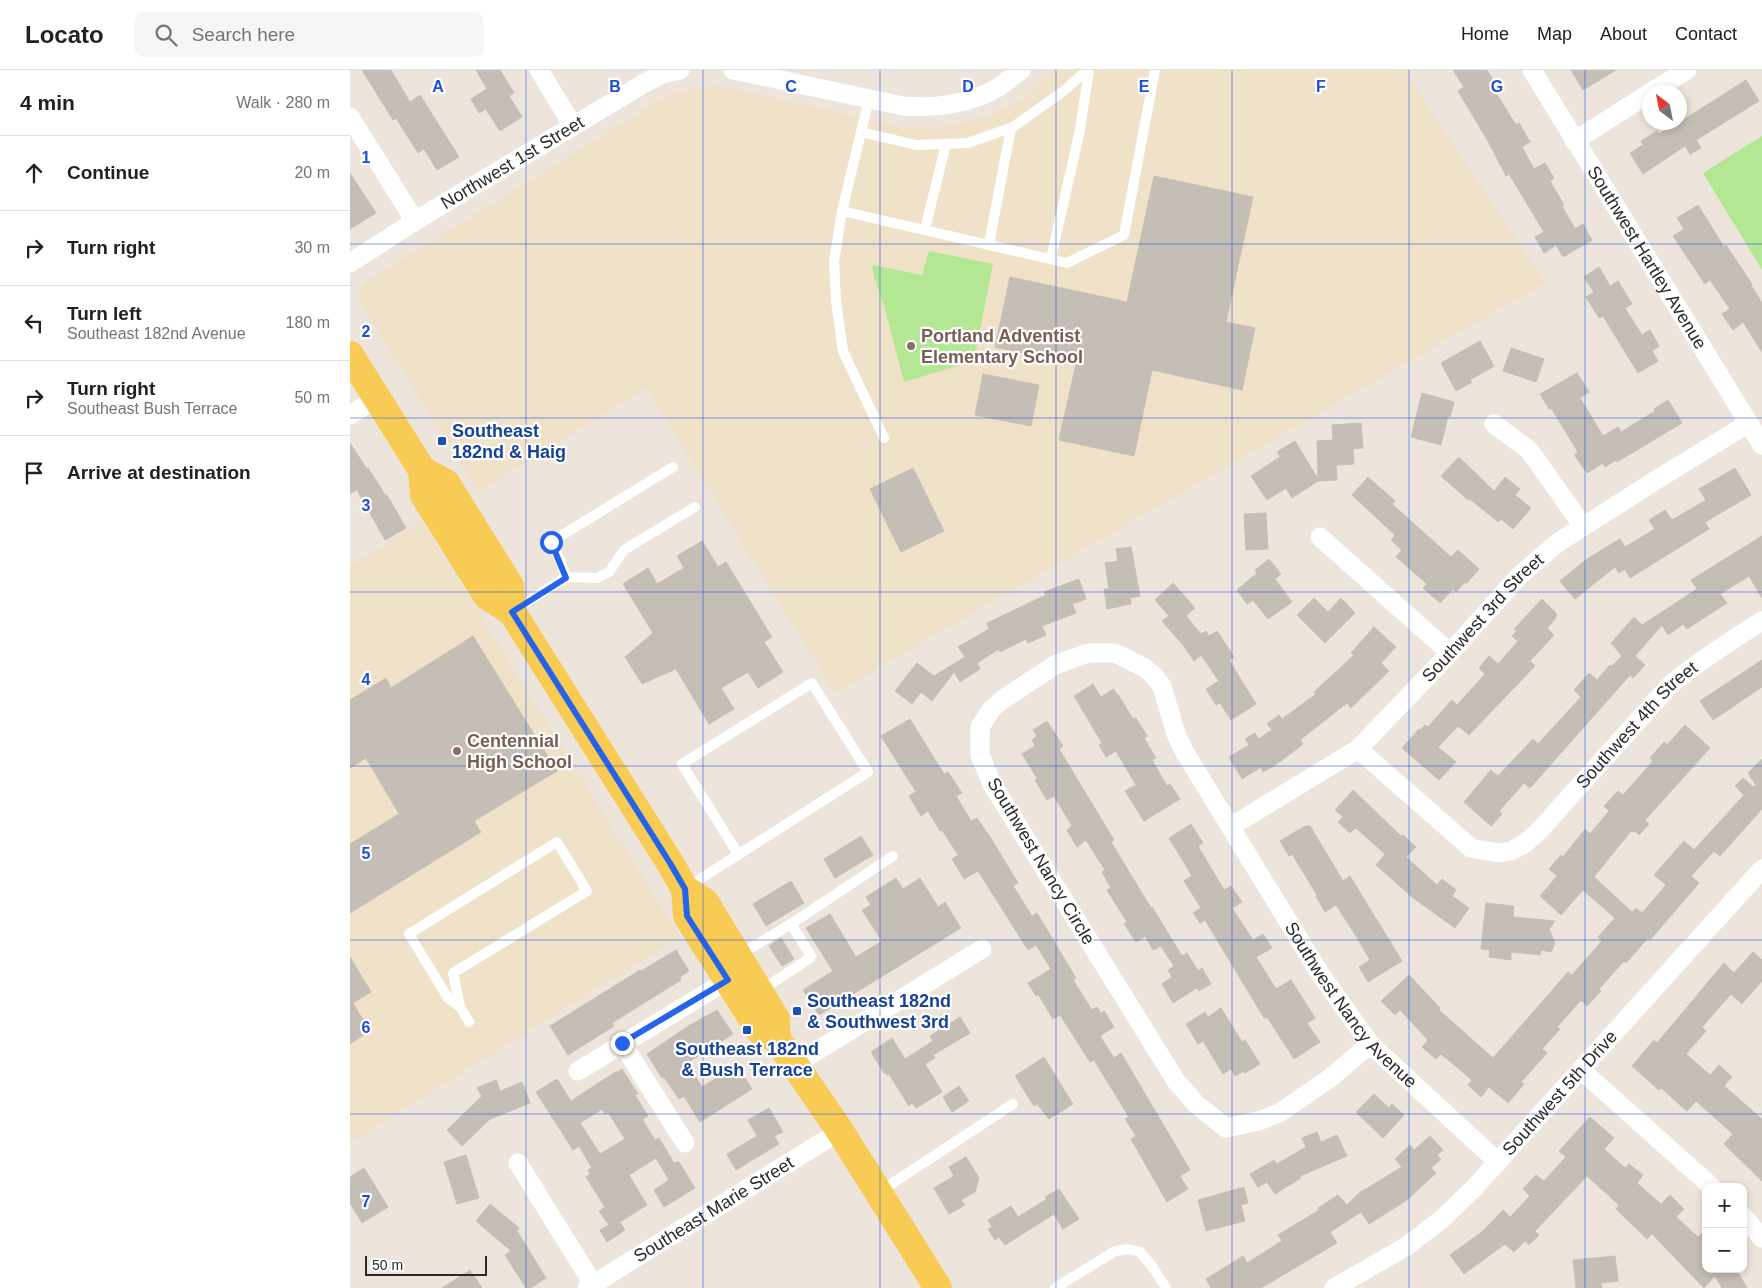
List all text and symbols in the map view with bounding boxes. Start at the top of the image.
search box [134,12,484,57]
text: Locato [25,21,104,48]
icon: search [152,21,180,49]
text: Search here [192,24,295,45]
text: Home [1461,24,1509,44]
text: Map [1537,24,1572,44]
text: About [1600,24,1647,44]
text: Contact [1675,24,1737,44]
text: A [432,78,444,95]
text: B [609,78,621,95]
text: C [785,78,797,95]
text: D [962,78,974,95]
text: E [1139,78,1150,95]
text: F [1316,78,1326,95]
text: G [1491,78,1503,95]
north arrow [1642,85,1687,130]
text: 4 min [20,91,75,114]
text: Walk · 280 m [236,94,330,111]
street label: Northwest 1st Street [437,112,587,213]
text: 1 [362,149,371,166]
icon: ahead [20,159,48,187]
text: Continue [67,162,149,183]
street label: Southwest Hartley Avenue [1583,162,1711,353]
text: 20 m [294,164,330,181]
icon: right [20,234,48,262]
text: Turn right [67,237,155,258]
text: 30 m [294,239,330,256]
text: Turn left [67,303,142,324]
icon: left [20,309,48,337]
text: 180 m [286,314,330,331]
text: 2 [362,323,371,340]
text: Southeast 182nd Avenue [67,325,246,342]
place label: Portland Adventist Elementary School [921,326,1083,367]
marker: Portland Adventist Elementary School [905,340,917,352]
text: Turn right [67,378,155,399]
icon: right [20,384,48,412]
text: 50 m [294,389,330,406]
text: Southeast Bush Terrace [67,400,237,417]
place label: Southeast 182nd & Haig [452,421,566,462]
marker: Southeast 182nd & Haig [436,435,448,447]
icon: arrive [20,459,48,487]
text: Arrive at destination [67,462,251,483]
text: 3 [362,497,371,514]
route start [540,531,563,554]
street label: Southwest 3rd Street [1418,550,1547,686]
street label: Southwest 4th Street [1572,657,1701,792]
text: 4 [362,671,371,688]
place label: Centennial High School [467,731,572,772]
marker: Centennial High School [451,745,463,757]
street label: Southwest Nancy Circle [983,774,1099,948]
text: 5 [362,845,371,862]
street label: Southwest Nancy Avenue [1281,918,1421,1092]
place label: Southeast 182nd & Southwest 3rd [807,991,951,1032]
marker: Southeast 182nd & Southwest 3rd [791,1005,803,1017]
text: 6 [362,1019,371,1036]
marker: Southeast 182nd & Bush Terrace [741,1024,753,1036]
street label: Southwest 5th Drive [1498,1026,1621,1160]
route end [611,1032,634,1055]
place label: Southeast 182nd & Bush Terrace [675,1039,819,1080]
street label: Southeast Marie Street [630,1152,797,1267]
map controls [1702,1183,1747,1273]
button: + [1702,1183,1747,1228]
text: 7 [362,1193,371,1210]
button: − [1702,1228,1747,1273]
scale bar [365,1253,488,1276]
text: 50 m [372,1257,403,1273]

